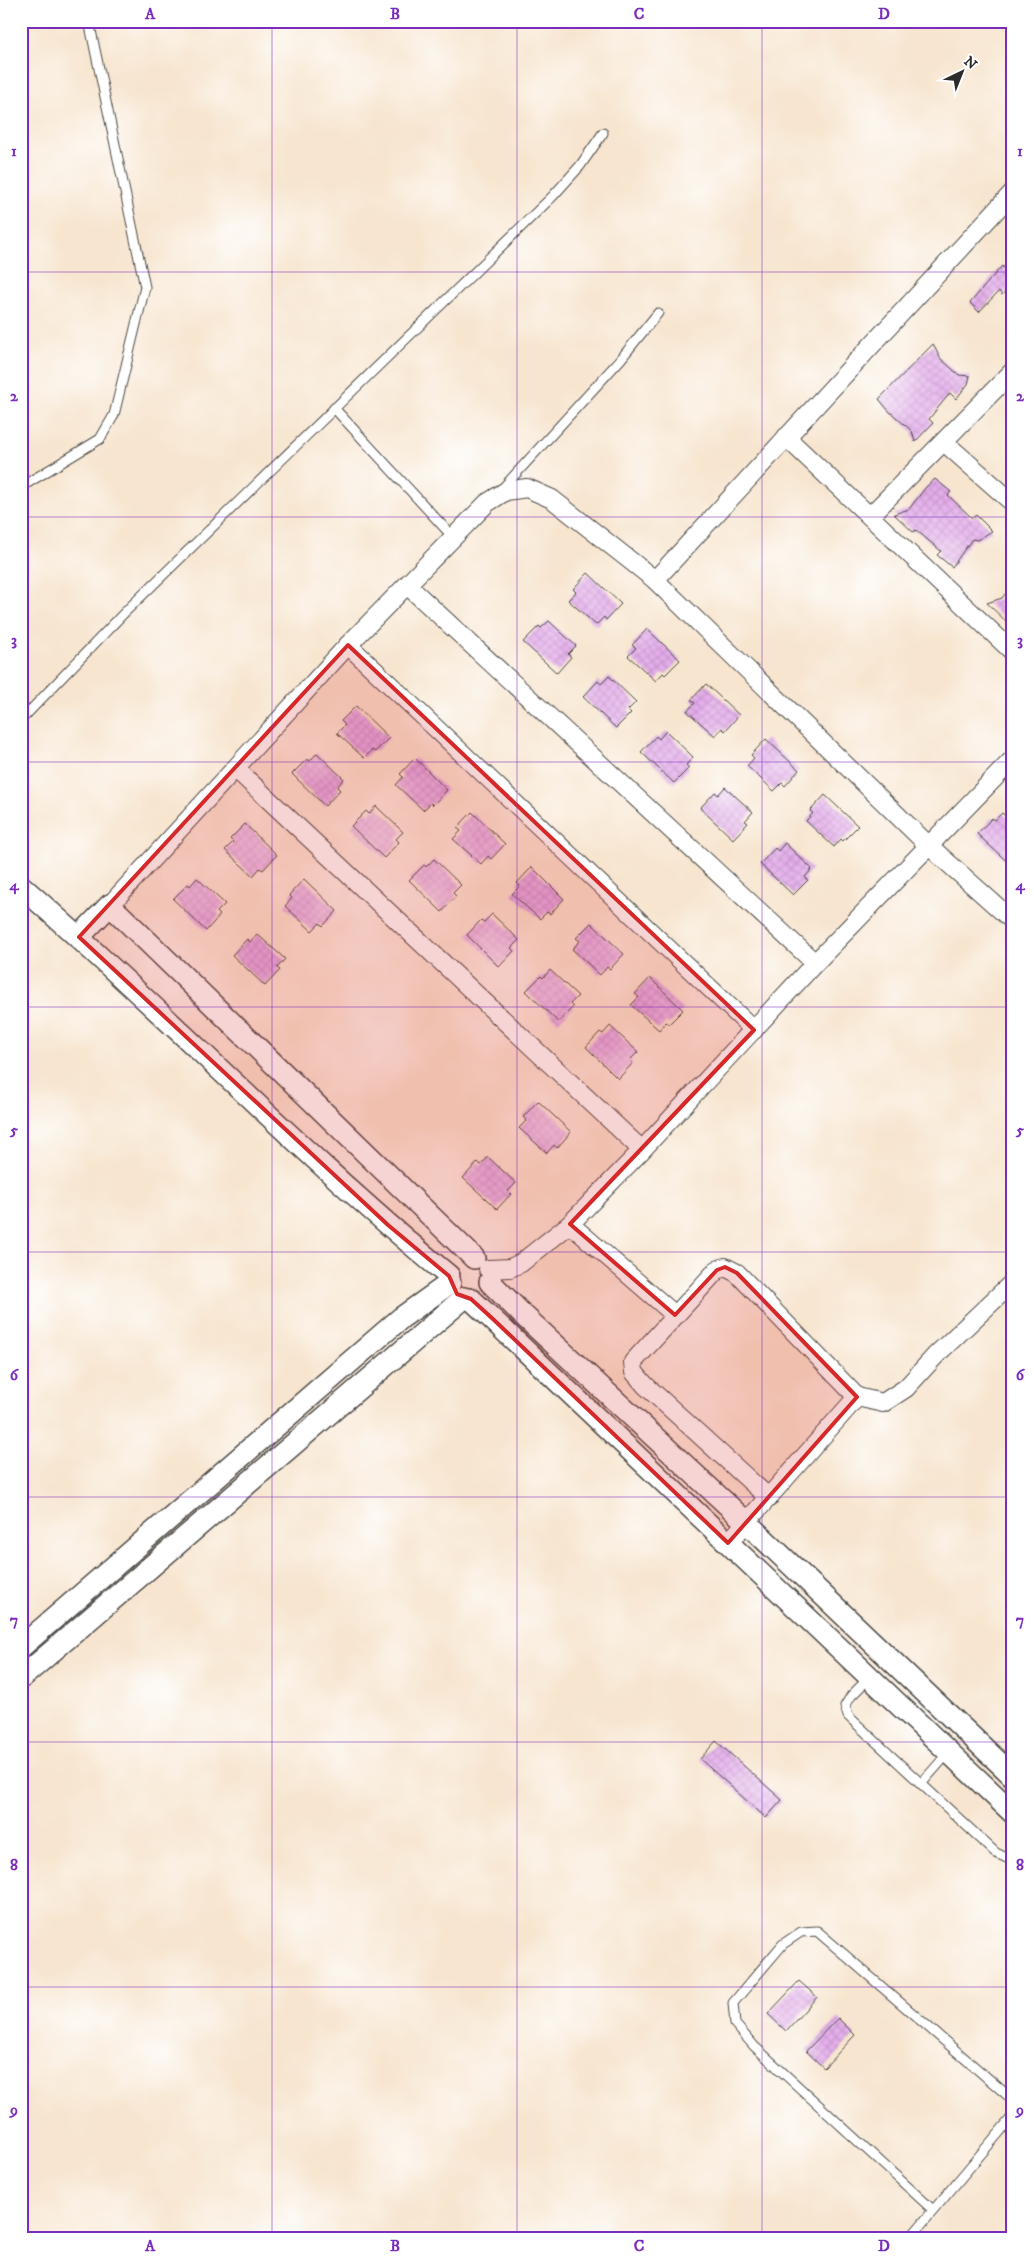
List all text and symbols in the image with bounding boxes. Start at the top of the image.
text: A [144,4,156,24]
text: B [390,4,400,24]
text: C [634,4,644,24]
text: D [878,4,890,24]
north arrow [936,48,986,98]
text: N [960,53,981,74]
text: 1 [11,141,17,161]
text: 1 [1017,141,1023,161]
text: 2 [10,386,19,406]
text: 2 [1016,386,1025,406]
text: 3 [11,630,17,650]
text: 3 [1017,630,1023,650]
text: 4 [8,875,19,895]
text: 4 [1014,875,1025,895]
text: 5 [9,1120,18,1140]
text: 5 [1015,1120,1024,1140]
text: 6 [10,1365,20,1385]
text: 6 [1016,1365,1026,1385]
text: 7 [10,1610,18,1630]
text: 7 [1016,1610,1024,1630]
text: 8 [10,1855,18,1875]
text: 8 [1016,1855,1024,1875]
text: 9 [9,2100,18,2120]
text: 9 [1015,2100,1024,2120]
text: A [144,2236,156,2256]
text: B [390,2236,400,2256]
text: C [634,2236,644,2256]
text: D [878,2236,890,2256]

